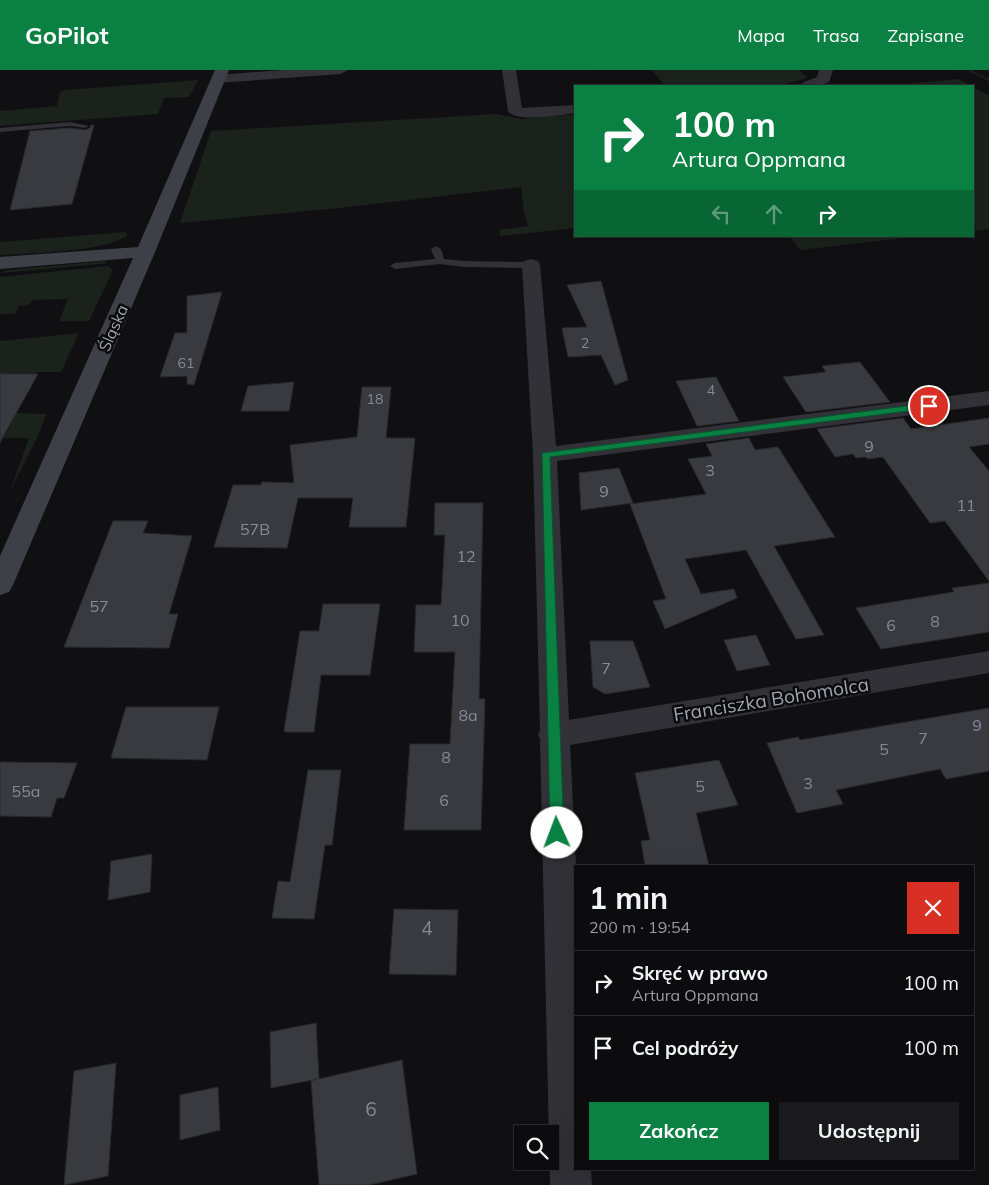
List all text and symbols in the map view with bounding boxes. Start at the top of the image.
text: GoPilot [25,20,109,50]
text: Mapa [737,24,785,47]
text: Trasa [813,24,860,47]
text: Zapisane [888,24,964,47]
text: 100 m [672,102,776,146]
icon: right [589,105,654,170]
text: Artura Oppmana [672,145,846,173]
icon: left [707,200,735,228]
icon: ahead [760,200,788,228]
icon: right [813,200,841,228]
street label: Śląska [94,302,132,354]
house number: 2 [581,334,589,352]
house number: 61 [178,354,194,372]
house number: 4 [707,381,716,399]
pin [908,385,950,427]
house number: 18 [367,390,383,408]
icon: arrive [915,392,943,420]
house number: 9 [864,436,874,456]
house number: 3 [705,460,715,480]
house number: 9 [599,481,609,501]
house number: 11 [956,495,976,515]
house number: 57B [240,519,270,539]
house number: 12 [456,546,476,566]
house number: 57 [89,596,109,616]
house number: 10 [450,610,470,630]
house number: 8 [930,611,940,631]
house number: 6 [886,615,896,635]
house number: 7 [601,658,611,678]
street label: Franciszka Bohomolca [672,672,870,726]
house number: 8a [458,705,478,725]
house number: 9 [972,715,982,735]
house number: 7 [918,728,928,748]
house number: 5 [879,739,889,759]
house number: 8 [441,747,451,767]
house number: 3 [803,773,813,793]
house number: 5 [695,776,705,796]
house number: 55a [12,781,40,801]
house number: 6 [439,790,449,810]
position arrow [530,806,582,858]
text: 1 min [589,879,668,917]
button: close [907,882,959,934]
house number: 4 [421,916,433,940]
text: 200 m · 19:54 [589,917,690,937]
text: Skręć w prawo [632,961,768,985]
icon: right [589,969,617,997]
text: 100 m [903,971,959,995]
text: Artura Oppmana [632,985,759,1005]
icon: arrive [589,1034,617,1062]
text: Cel podróży [632,1036,738,1060]
text: 100 m [903,1036,959,1060]
house number: 6 [365,1097,377,1121]
button: Zakończ [589,1102,769,1160]
button: Udostępnij [779,1102,959,1160]
map controls [514,1125,559,1170]
button: search [514,1125,559,1170]

